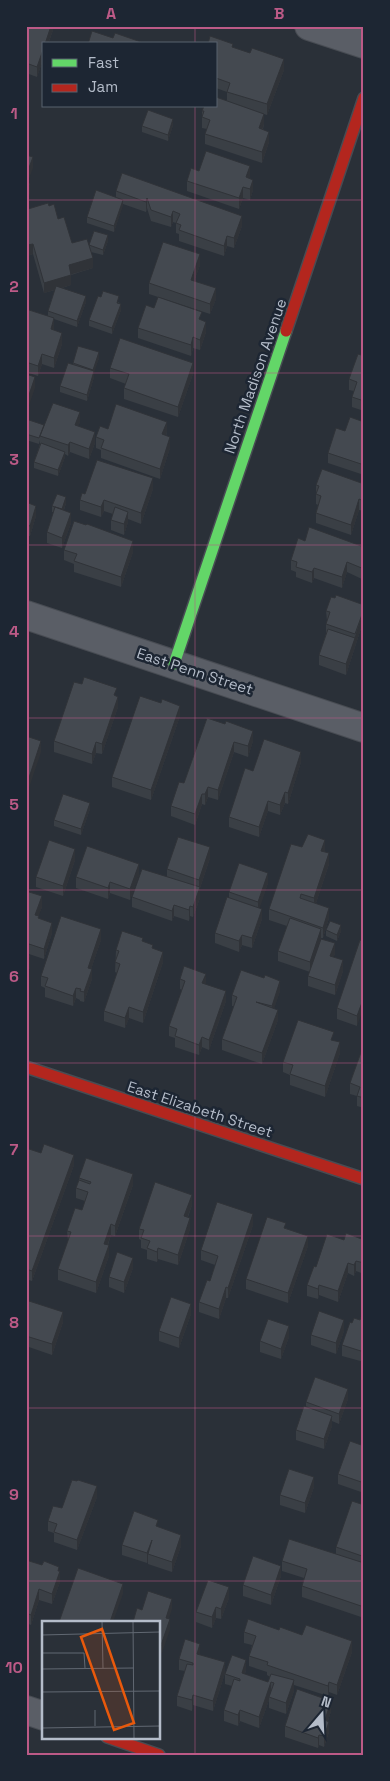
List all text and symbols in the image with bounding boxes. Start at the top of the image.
text: A [106,3,116,24]
text: B [274,3,284,24]
legend [42,42,218,108]
text: Fast [88,53,119,72]
text: Jam [88,77,118,96]
text: 1 [10,103,18,124]
text: 2 [9,276,19,297]
street label: North Madison Avenue [220,296,290,456]
text: 3 [9,449,19,470]
text: 4 [9,621,19,642]
street label: East Penn Street [134,643,256,699]
text: 5 [9,794,19,815]
text: 6 [9,966,19,987]
street label: East Elizabeth Street [125,1077,275,1142]
text: 7 [10,1139,19,1160]
text: 8 [9,1312,19,1333]
text: 9 [9,1484,19,1505]
inset map [42,1621,160,1738]
text: 10 [5,1657,23,1678]
north arrow [298,1688,348,1738]
text: N [319,1692,334,1712]

